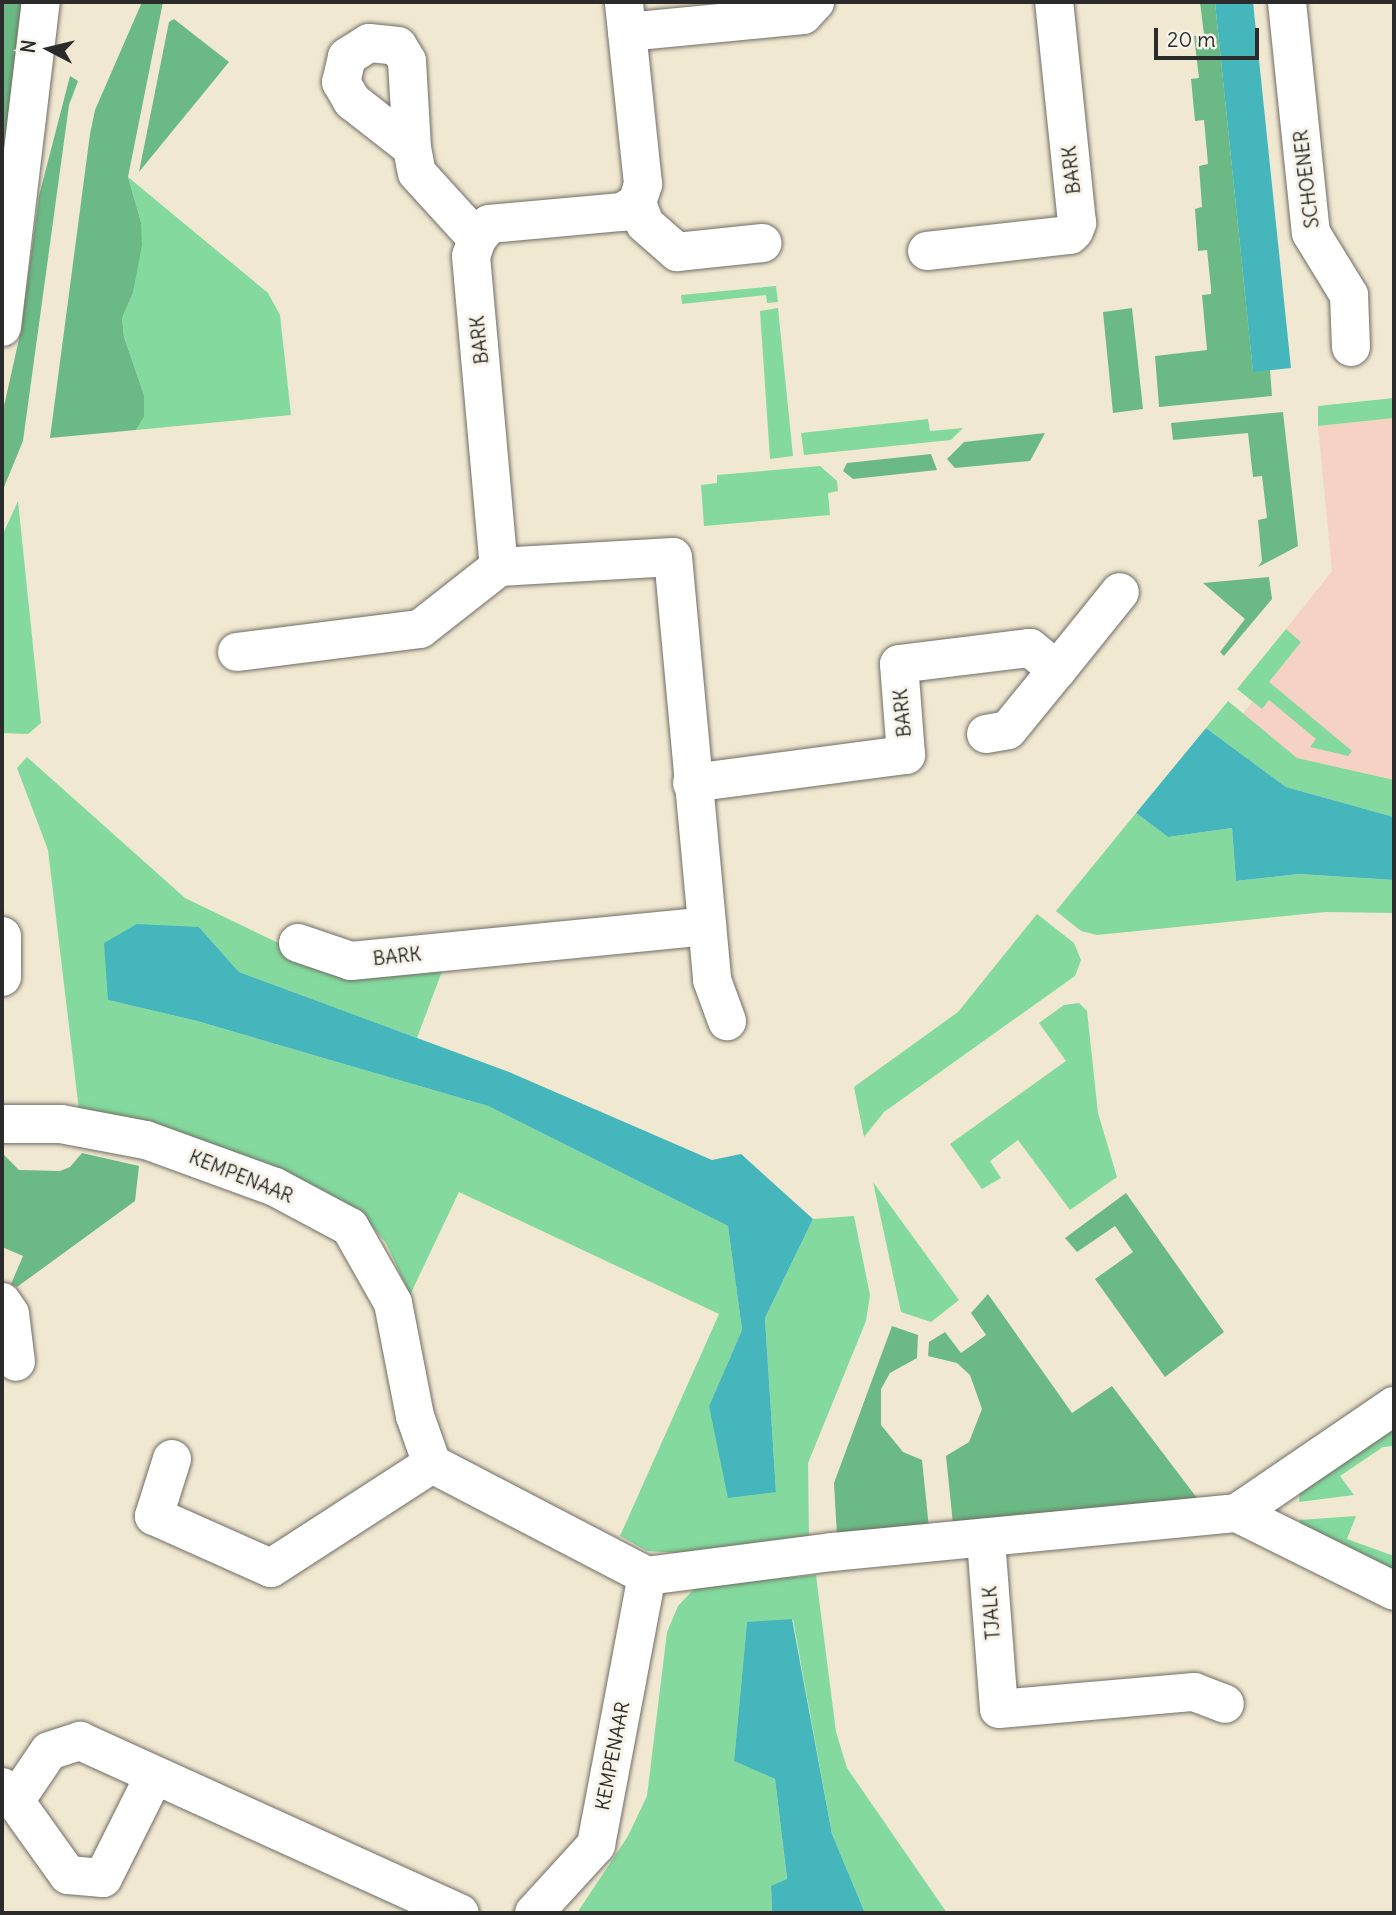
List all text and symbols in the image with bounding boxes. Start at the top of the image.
north arrow [14,14,84,84]
scale bar [1158,14,1263,58]
text: 20 m [1167,26,1216,53]
text: N [15,38,41,54]
street label: SCHOENER [1290,129,1324,229]
street label: BARK [1058,145,1086,195]
street label: BARK [466,315,494,365]
street label: BARK [890,688,916,738]
street label: BARK [372,943,422,971]
street label: KEMPENAAR [186,1146,296,1208]
street label: TJALK [979,1585,1005,1641]
street label: KEMPENAAR [591,1700,635,1812]

